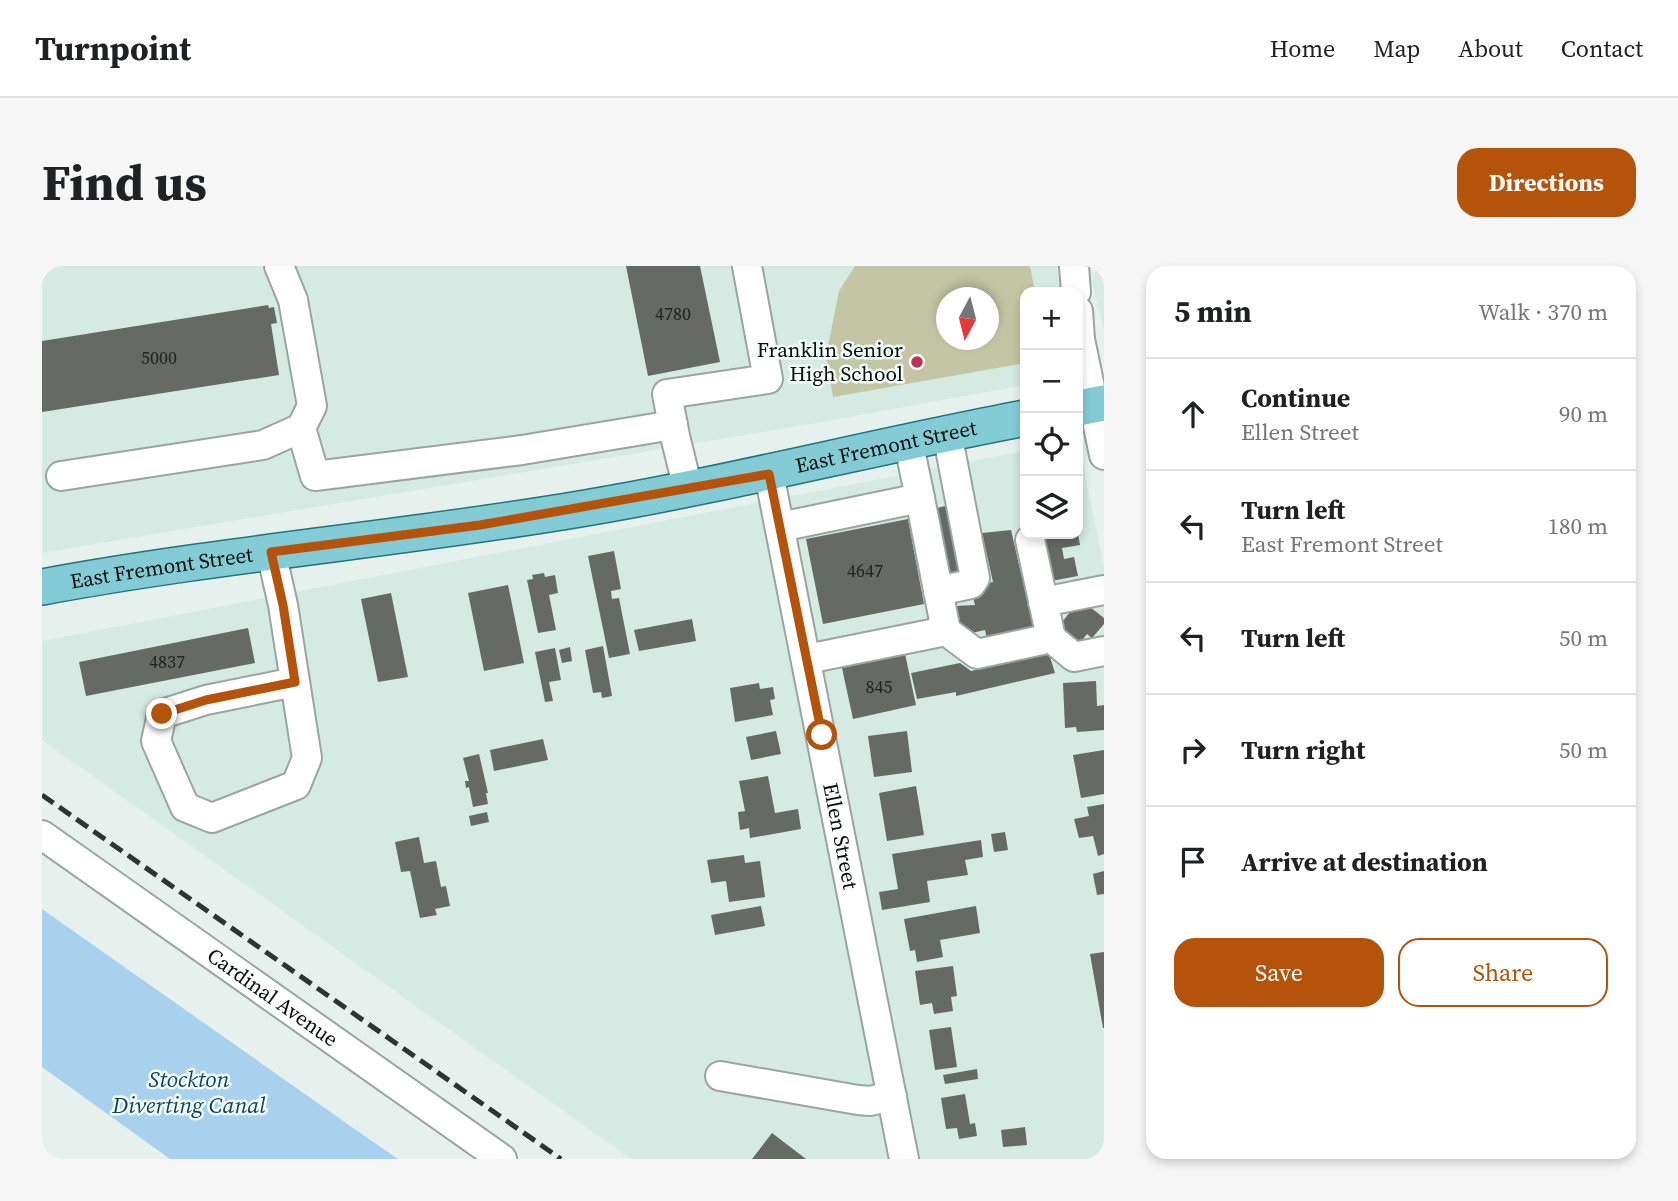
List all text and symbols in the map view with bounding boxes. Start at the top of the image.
text: Turnpoint [35,26,191,71]
text: Home [1270,32,1335,65]
text: Map [1373,32,1420,65]
text: About [1458,32,1523,65]
text: Contact [1561,32,1643,65]
button: Directions [1457,148,1636,217]
text: Find us [42,149,207,216]
north arrow [936,287,999,350]
map controls [1020,287,1083,539]
button: + [1020,287,1083,350]
text: 5 min [1174,291,1252,332]
text: Walk · 370 m [1478,296,1608,328]
house number: 4780 [655,301,691,326]
place label: Franklin Senior High School [757,335,903,388]
house number: 5000 [141,345,177,370]
button: − [1020,350,1083,413]
marker: Franklin Senior High School [909,354,925,370]
text: Continue [1241,380,1350,416]
icon: ahead [1174,395,1212,433]
text: 90 m [1559,398,1608,430]
street label: East Fremont Street [793,413,979,480]
button: locate [1020,413,1083,476]
text: Ellen Street [1241,416,1359,448]
button: layers [1020,476,1083,539]
text: Turn left [1241,492,1345,528]
icon: left [1174,507,1212,545]
text: 180 m [1547,510,1608,542]
text: East Fremont Street [1241,528,1443,560]
street label: East Fremont Street [68,540,255,596]
house number: 4647 [847,558,883,583]
icon: left [1174,619,1212,657]
text: Turn left [1241,620,1345,656]
text: 50 m [1559,622,1608,654]
house number: 4837 [149,649,185,674]
house number: 845 [866,674,893,699]
route end [146,698,177,729]
route start [806,719,837,750]
icon: right [1174,731,1212,769]
text: Turn right [1241,732,1365,768]
text: 50 m [1559,734,1608,766]
street label: Ellen Street [816,780,866,892]
icon: arrive [1174,843,1212,881]
text: Arrive at destination [1241,844,1488,880]
button: Save [1174,938,1384,1007]
button: Share [1398,938,1608,1007]
street label: Cardinal Avenue [201,941,344,1053]
water label: Stockton Diverting Canal [111,1063,266,1121]

